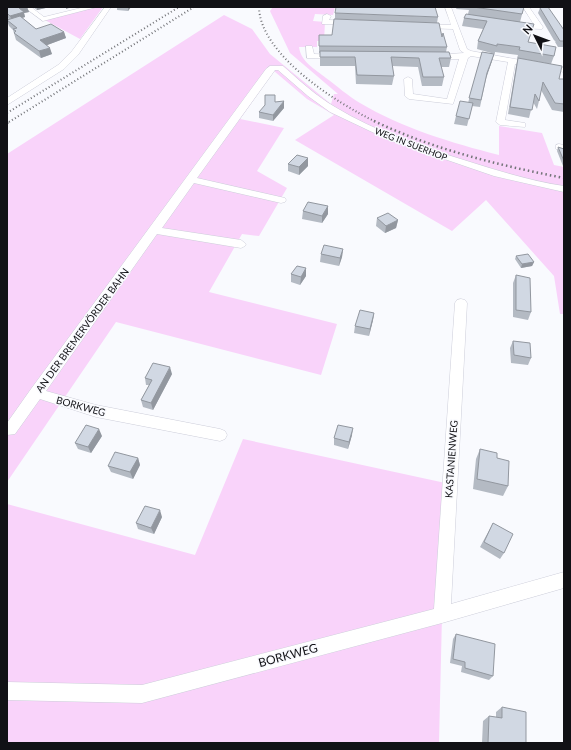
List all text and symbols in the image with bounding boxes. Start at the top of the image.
north arrow [515,16,555,56]
text: N [520,21,535,36]
street label: WEG IN SUERHOP [373,125,449,163]
street label: AN DER BREMERVÖRDER BAHN [33,266,131,394]
street label: BORKWEG [55,394,107,418]
street label: KASTANIENWEG [442,420,460,498]
street label: BORKWEG [257,640,320,670]

